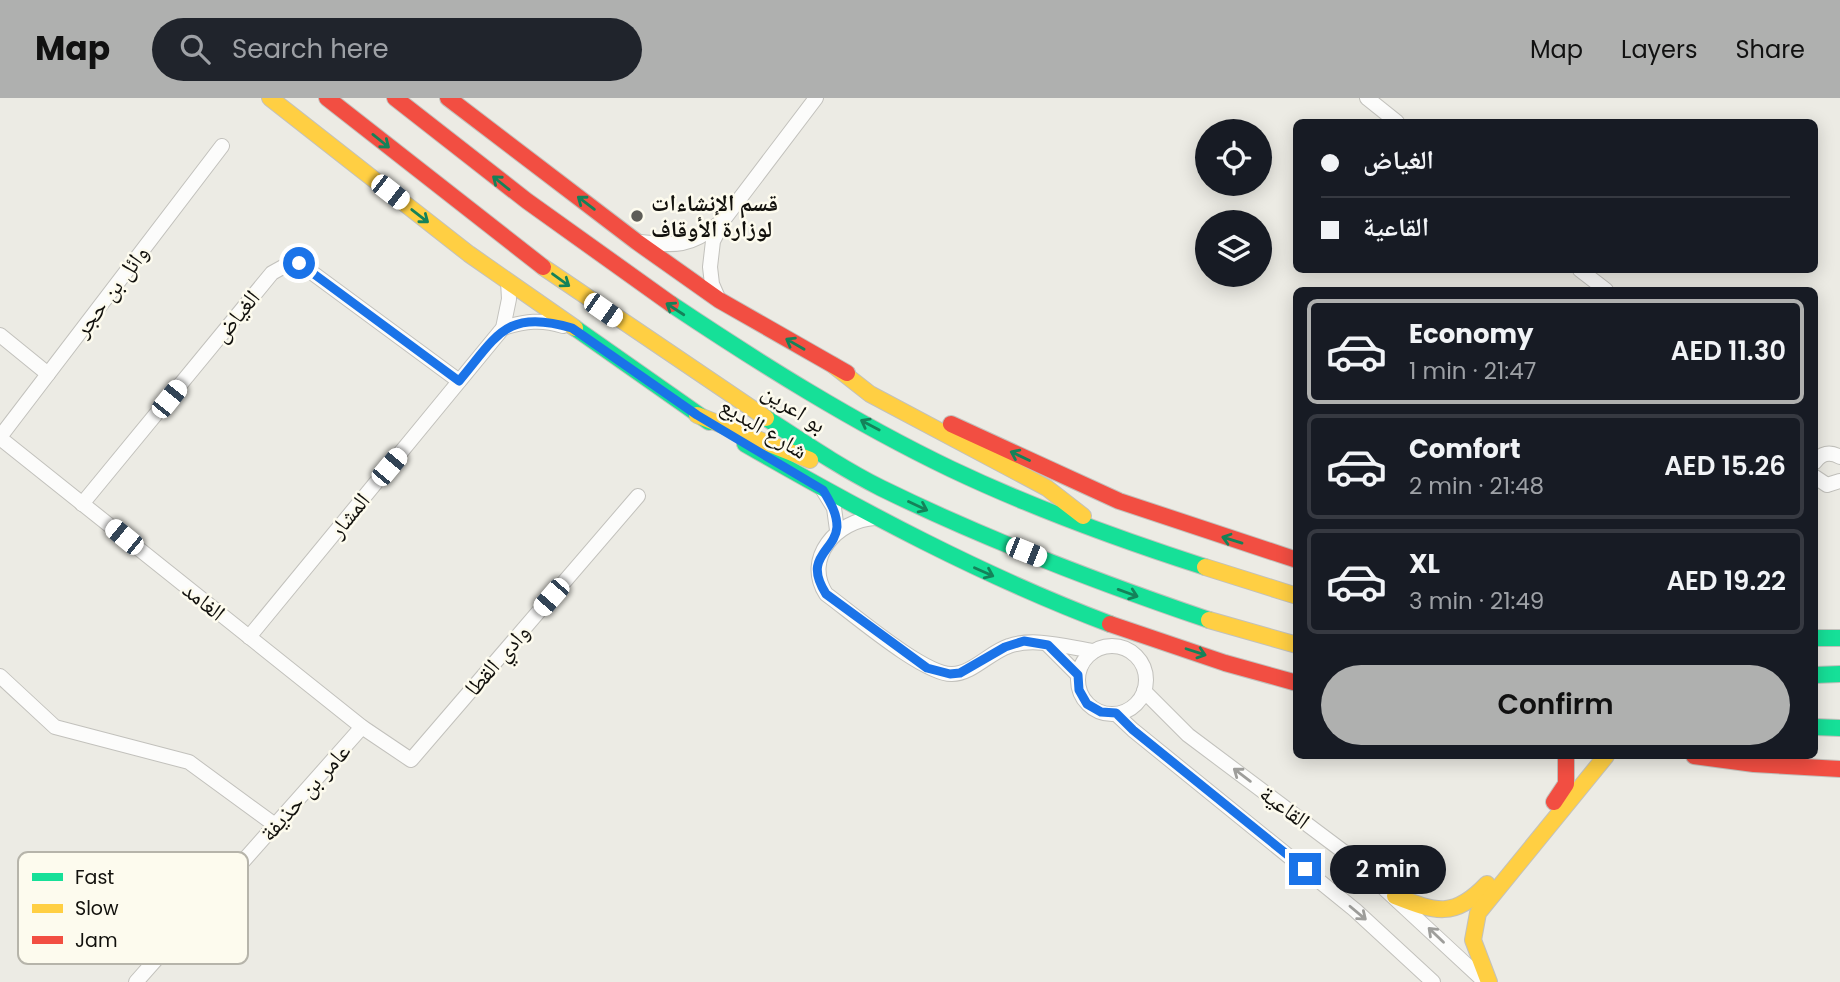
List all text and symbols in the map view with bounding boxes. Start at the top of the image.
search box [152,18,642,81]
text: Map [35,25,110,72]
icon: search [176,30,214,68]
text: Search here [232,31,389,67]
text: Map [1530,33,1583,66]
text: Layers [1621,33,1697,66]
text: Share [1735,33,1805,66]
map controls [1195,119,1272,287]
button: locate [1195,119,1272,196]
one-way arrow [371,133,389,148]
text: الغياض [1363,142,1434,178]
car [367,171,414,213]
one-way arrow [493,175,511,190]
place label: قسم الإنشاءات لوزارة الأوقاف [651,187,778,245]
one-way arrow [577,196,596,211]
one-way arrow [411,208,429,223]
marker: قسم الإنشاءات لوزارة الأوقاف [629,208,645,224]
text: القاعية [1363,209,1429,245]
button: layers [1195,210,1272,287]
street label: وائل بن حجر [65,238,156,344]
route start [283,247,315,279]
one-way arrow [551,272,570,287]
street label: الغياض [205,283,267,349]
car [580,289,627,331]
one-way arrow [666,301,685,316]
text: Economy [1409,316,1533,352]
icon: car [1325,320,1388,383]
text: AED 11.30 [1671,333,1786,369]
one-way arrow [785,337,805,351]
text: 1 min · 21:47 [1409,355,1536,387]
street label: بو اعرين [756,375,832,441]
car [148,376,191,422]
street label: شارع البديع [714,389,814,467]
one-way arrow [860,418,881,432]
text: Comfort [1409,431,1521,467]
icon: car [1325,435,1388,498]
car [368,444,411,490]
text: AED 15.26 [1664,448,1786,484]
one-way arrow [1010,449,1032,462]
text: 2 min · 21:48 [1409,470,1544,502]
street label: المشار [320,486,377,545]
one-way arrow [907,499,928,513]
car [102,516,147,558]
one-way arrow [1221,533,1243,546]
car [1003,534,1050,570]
text: XL [1409,546,1440,582]
icon: car [1325,550,1388,613]
text: AED 19.22 [1666,563,1786,599]
one-way arrow [973,566,994,579]
street label: الغامد [176,574,232,628]
car [530,574,573,620]
text: 3 min · 21:49 [1409,585,1544,617]
one-way arrow [1117,587,1139,600]
street label: وادي القطا [457,617,539,705]
one-way arrow [1184,647,1206,659]
button: Confirm [1321,665,1790,745]
street label: عامر بن حذيفة [252,736,358,848]
one-way arrow [1233,767,1251,782]
street label: القاعية [1253,778,1317,836]
callout: 2 min [1330,844,1445,894]
legend [18,852,248,964]
route end [1289,853,1321,885]
text: 2 min [1356,853,1420,885]
text: Fast [75,864,114,891]
text: Slow [75,895,119,922]
one-way arrow [1349,904,1367,920]
one-way arrow [1428,926,1445,943]
text: Jam [75,927,117,954]

